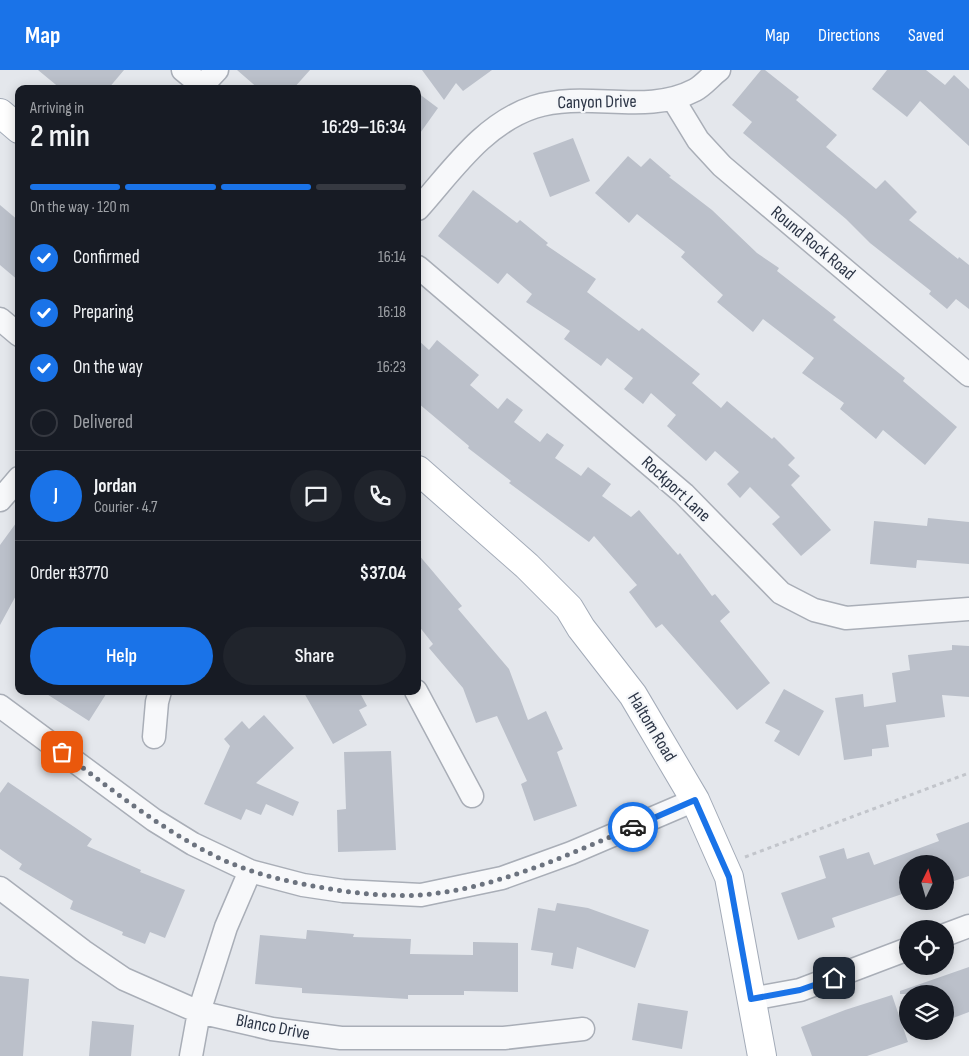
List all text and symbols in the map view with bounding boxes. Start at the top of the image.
text: Map [25,21,60,50]
text: Map [765,25,790,46]
text: Directions [818,25,880,46]
text: Saved [908,25,944,46]
street label: Canyon Drive [557,91,637,113]
text: Arriving in [30,99,84,118]
text: 16:29–16:34 [322,116,406,139]
text: 2 min [30,117,90,156]
text: On the way · 120 m [30,198,129,217]
street label: Round Rock Road [767,202,859,284]
icon: check [30,244,58,272]
text: Confirmed [73,246,140,269]
text: 16:14 [378,248,406,267]
icon: check [30,299,58,327]
text: Preparing [73,301,134,324]
text: 16:18 [378,303,406,322]
icon: check [30,354,58,382]
text: On the way [73,356,143,379]
text: 16:23 [377,358,406,377]
text: Delivered [73,411,133,434]
street label: Rockport Lane [637,452,715,526]
button: chat [290,470,342,522]
button: phone [354,470,406,522]
text: Jordan [94,475,137,498]
text: J [54,484,58,507]
text: Courier · 4.7 [94,498,157,517]
text: Order #3770 [30,562,109,585]
text: $37.04 [359,562,406,585]
button: Help [30,627,213,685]
button: Share [223,627,406,685]
street label: Haltom Road [623,689,681,765]
pin [41,731,83,773]
icon: bag [48,738,76,766]
courier [608,802,658,852]
icon: car [619,813,647,841]
north arrow [899,855,954,910]
map controls [899,855,954,1040]
button: locate [899,920,954,975]
pin [813,957,855,999]
icon: home [820,964,848,992]
button: layers [899,985,954,1040]
street label: Blanco Drive [234,1010,312,1044]

